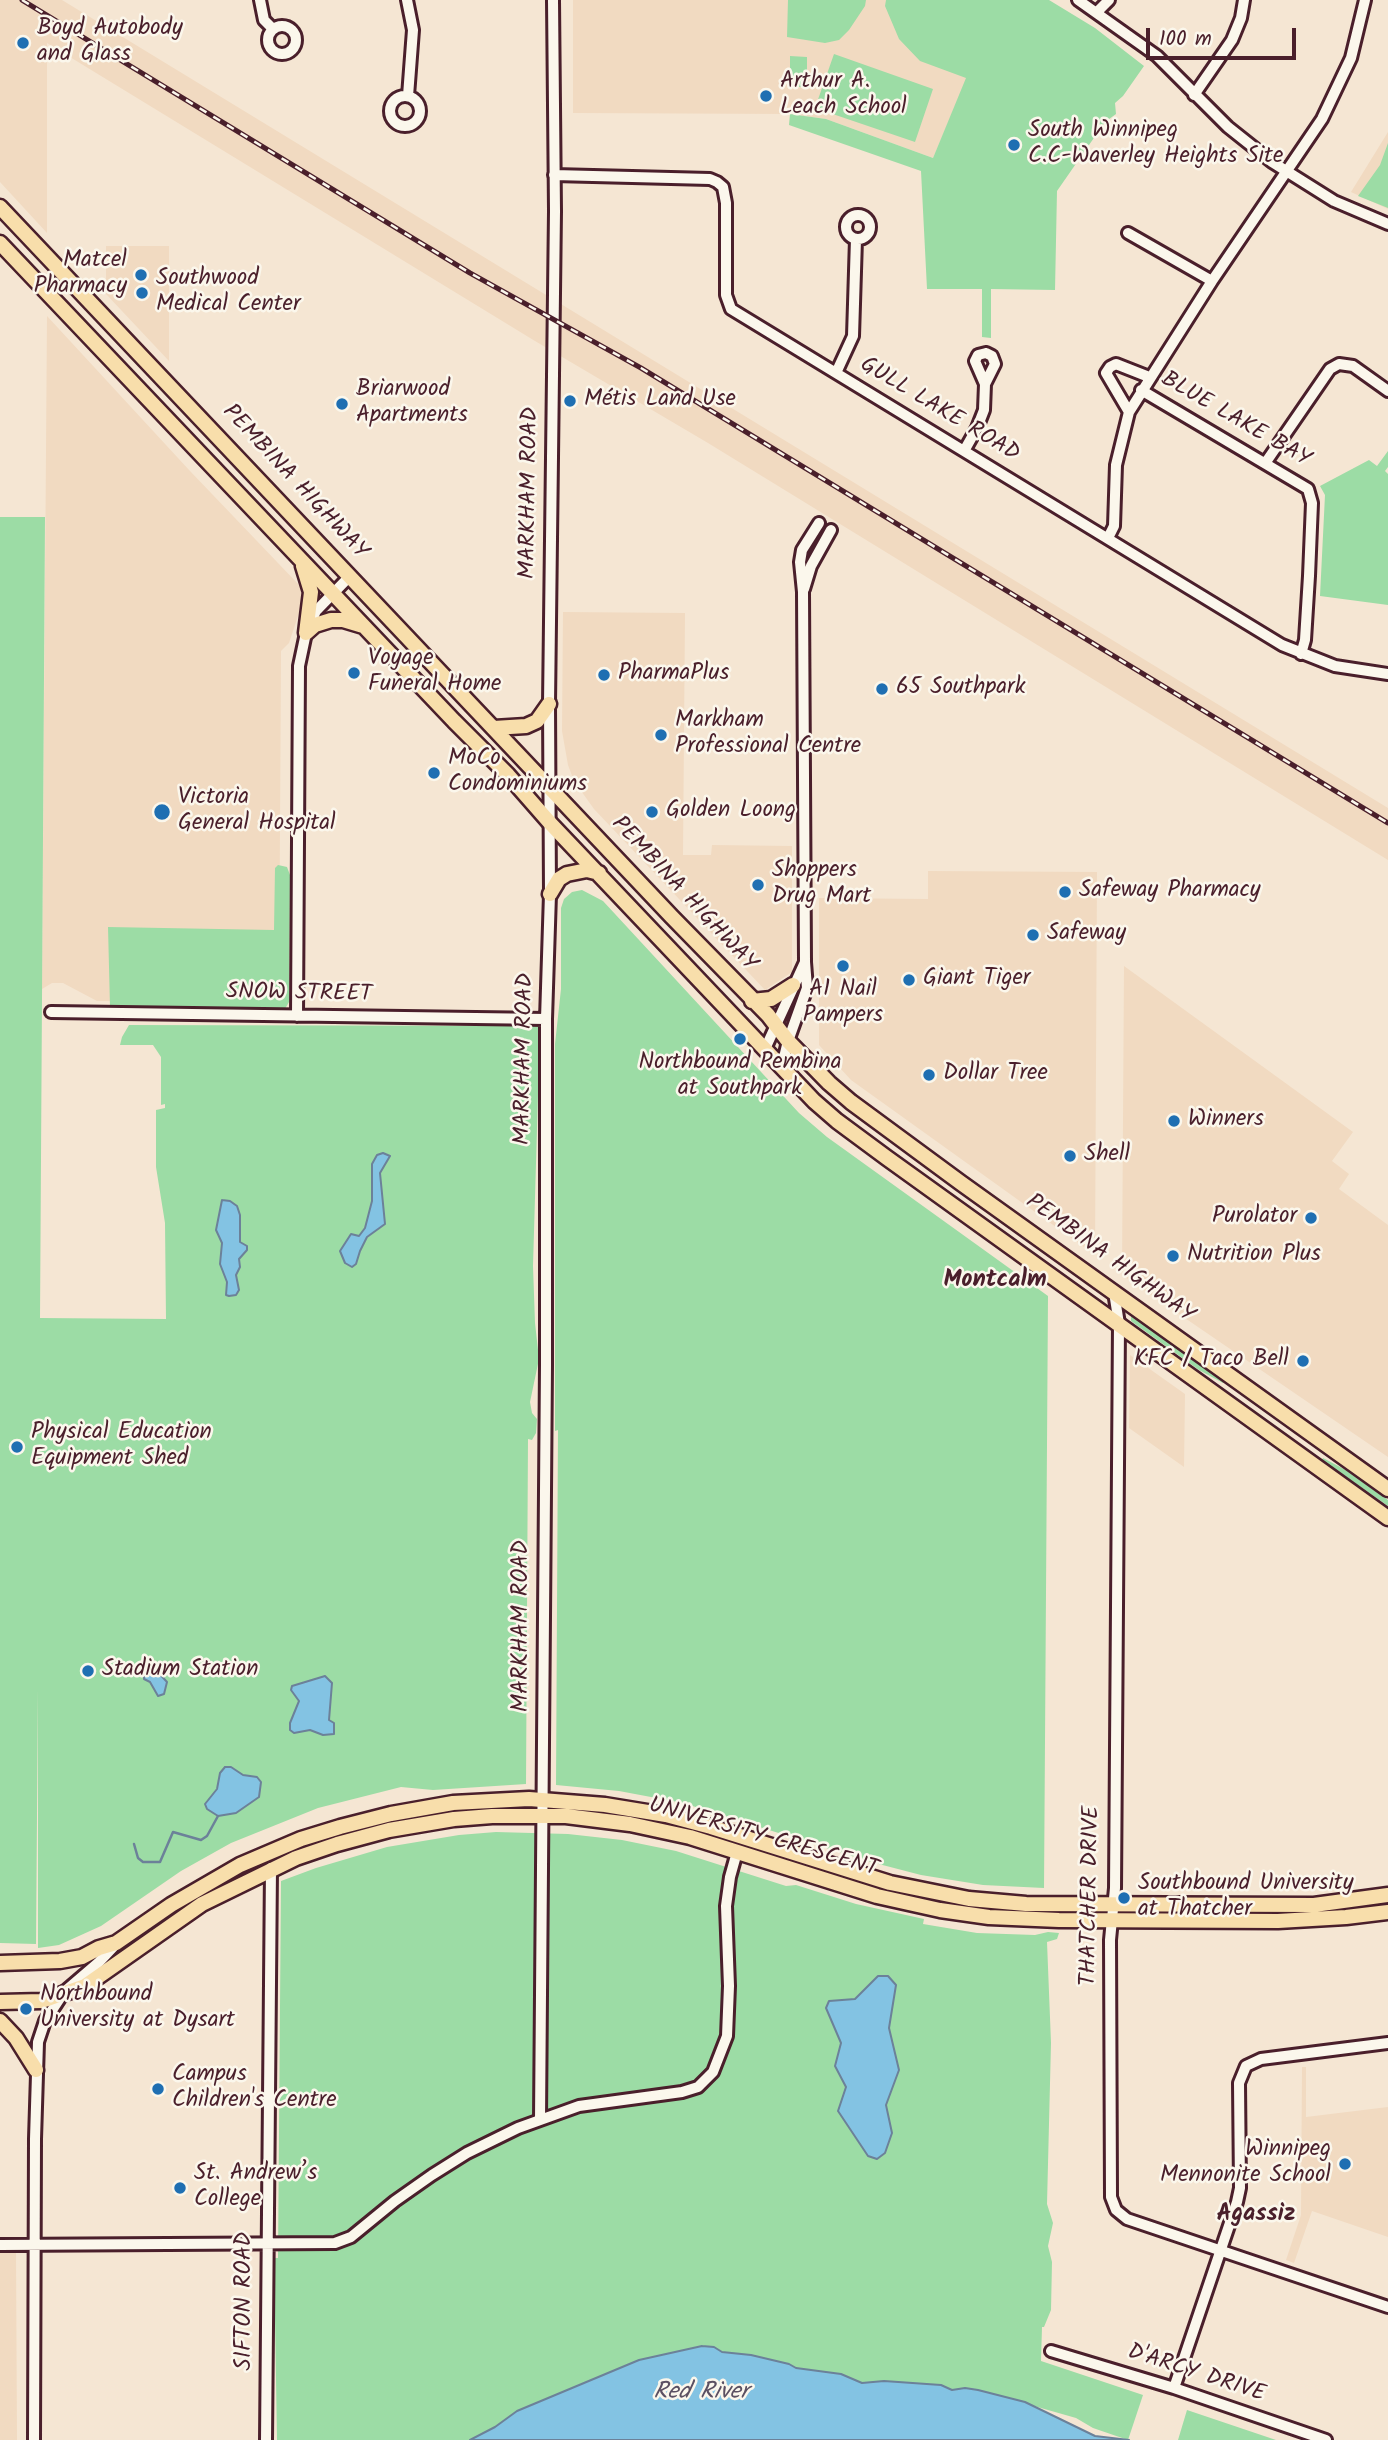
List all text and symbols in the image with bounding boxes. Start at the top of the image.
scale bar [1150,14,1300,58]
place label: Boyd Autobody and Glass [37,16,183,70]
text: 100 m [1159,23,1212,56]
marker: Boyd Autobody and Glass [15,35,31,51]
place label: Arthur A. Leach School [780,69,907,123]
marker: Arthur A. Leach School [758,88,774,104]
place label: South Winnipeg C.C-Waverley Heights Site [1028,118,1283,172]
marker: South Winnipeg C.C-Waverley Heights Site [1006,137,1022,153]
place label: Matcel Pharmacy [34,248,127,302]
place label: Southwood Medical Center [156,266,301,320]
marker: Matcel Pharmacy [133,267,149,283]
marker: Southwood Medical Center [134,285,150,301]
street label: GULL LAKE ROAD [854,352,1024,470]
street label: BLUE LAKE BAY [1155,367,1315,475]
place label: Briarwood Apartments [356,377,468,431]
place label: Métis Land Use [584,387,736,415]
marker: Métis Land Use [562,393,578,409]
marker: Briarwood Apartments [334,396,350,412]
street label: PEMBINA HIGHWAY [215,400,373,566]
street label: MARKHAM ROAD [516,407,546,579]
place label: Voyage Funeral Home [368,646,501,700]
place label: PharmaPlus [618,661,729,689]
marker: Voyage Funeral Home [346,665,362,681]
marker: PharmaPlus [596,667,612,683]
place label: 65 Southpark [896,675,1025,703]
marker: 65 Southpark [874,681,890,697]
place label: Markham Professional Centre [675,708,861,762]
marker: Markham Professional Centre [653,727,669,743]
place label: MoCo Condominiums [448,746,587,800]
marker: MoCo Condominiums [426,765,442,781]
place label: Victoria General Hospital [178,785,336,839]
place label: Golden Loong [666,798,796,826]
marker: Victoria General Hospital [152,802,172,822]
marker: Golden Loong [644,804,660,820]
street label: PEMBINA HIGHWAY [604,812,762,978]
place label: Shoppers Drug Mart [772,858,871,912]
marker: Shoppers Drug Mart [750,877,766,893]
place label: Safeway Pharmacy [1079,878,1261,906]
marker: Safeway Pharmacy [1057,884,1073,900]
place label: Safeway [1047,921,1126,949]
marker: Safeway [1025,927,1041,943]
marker: A1 Nail Pampers [835,958,851,974]
place label: Giant Tiger [923,966,1030,994]
marker: Giant Tiger [901,972,917,988]
street label: MARKHAM ROAD [511,973,541,1145]
place label: A1 Nail Pampers [803,977,883,1031]
street label: SNOW STREET [226,980,372,1010]
marker: Northbound Pembina at Southpark [732,1031,748,1047]
place label: Northbound Pembina at Southpark [638,1050,842,1104]
place label: Dollar Tree [943,1061,1048,1089]
marker: Dollar Tree [921,1067,937,1083]
place label: Winners [1188,1107,1264,1135]
marker: Winners [1166,1113,1182,1129]
place label: Shell [1084,1142,1130,1170]
marker: Shell [1062,1148,1078,1164]
street label: PEMBINA HIGHWAY [1019,1190,1199,1330]
place label: Purolator [1212,1204,1297,1232]
marker: Purolator [1303,1210,1319,1226]
place label: Nutrition Plus [1187,1242,1321,1270]
marker: Nutrition Plus [1165,1248,1181,1264]
district label: Montcalm [943,1268,1047,1296]
place label: KFC / Taco Bell [1134,1347,1289,1375]
marker: KFC / Taco Bell [1295,1353,1311,1369]
place label: Physical Education Equipment Shed [31,1420,212,1474]
marker: Physical Education Equipment Shed [9,1439,25,1455]
street label: MARKHAM ROAD [509,1540,537,1712]
place label: Stadium Station [102,1657,258,1685]
marker: Stadium Station [80,1663,96,1679]
street label: UNIVERSITY CRESCENT [645,1793,881,1885]
street label: THATCHER DRIVE [1077,1806,1107,1986]
place label: Southbound University at Thatcher [1138,1871,1354,1925]
marker: Southbound University at Thatcher [1116,1890,1132,1906]
place label: Northbound University at Dysart [40,1982,235,2036]
marker: Northbound University at Dysart [18,2001,34,2017]
place label: Campus Children's Centre [172,2062,337,2116]
marker: Campus Children's Centre [150,2081,166,2097]
place label: Winnipeg Mennonite School [1160,2137,1331,2191]
marker: Winnipeg Mennonite School [1337,2156,1353,2172]
place label: St. Andrew’s College [194,2161,317,2215]
marker: St. Andrew’s College [172,2180,188,2196]
district label: Agassiz [1216,2202,1296,2230]
street label: SIFTON ROAD [232,2232,260,2370]
street label: D'ARCY DRIVE [1124,2340,1268,2410]
water label: Red River [653,2380,749,2408]

